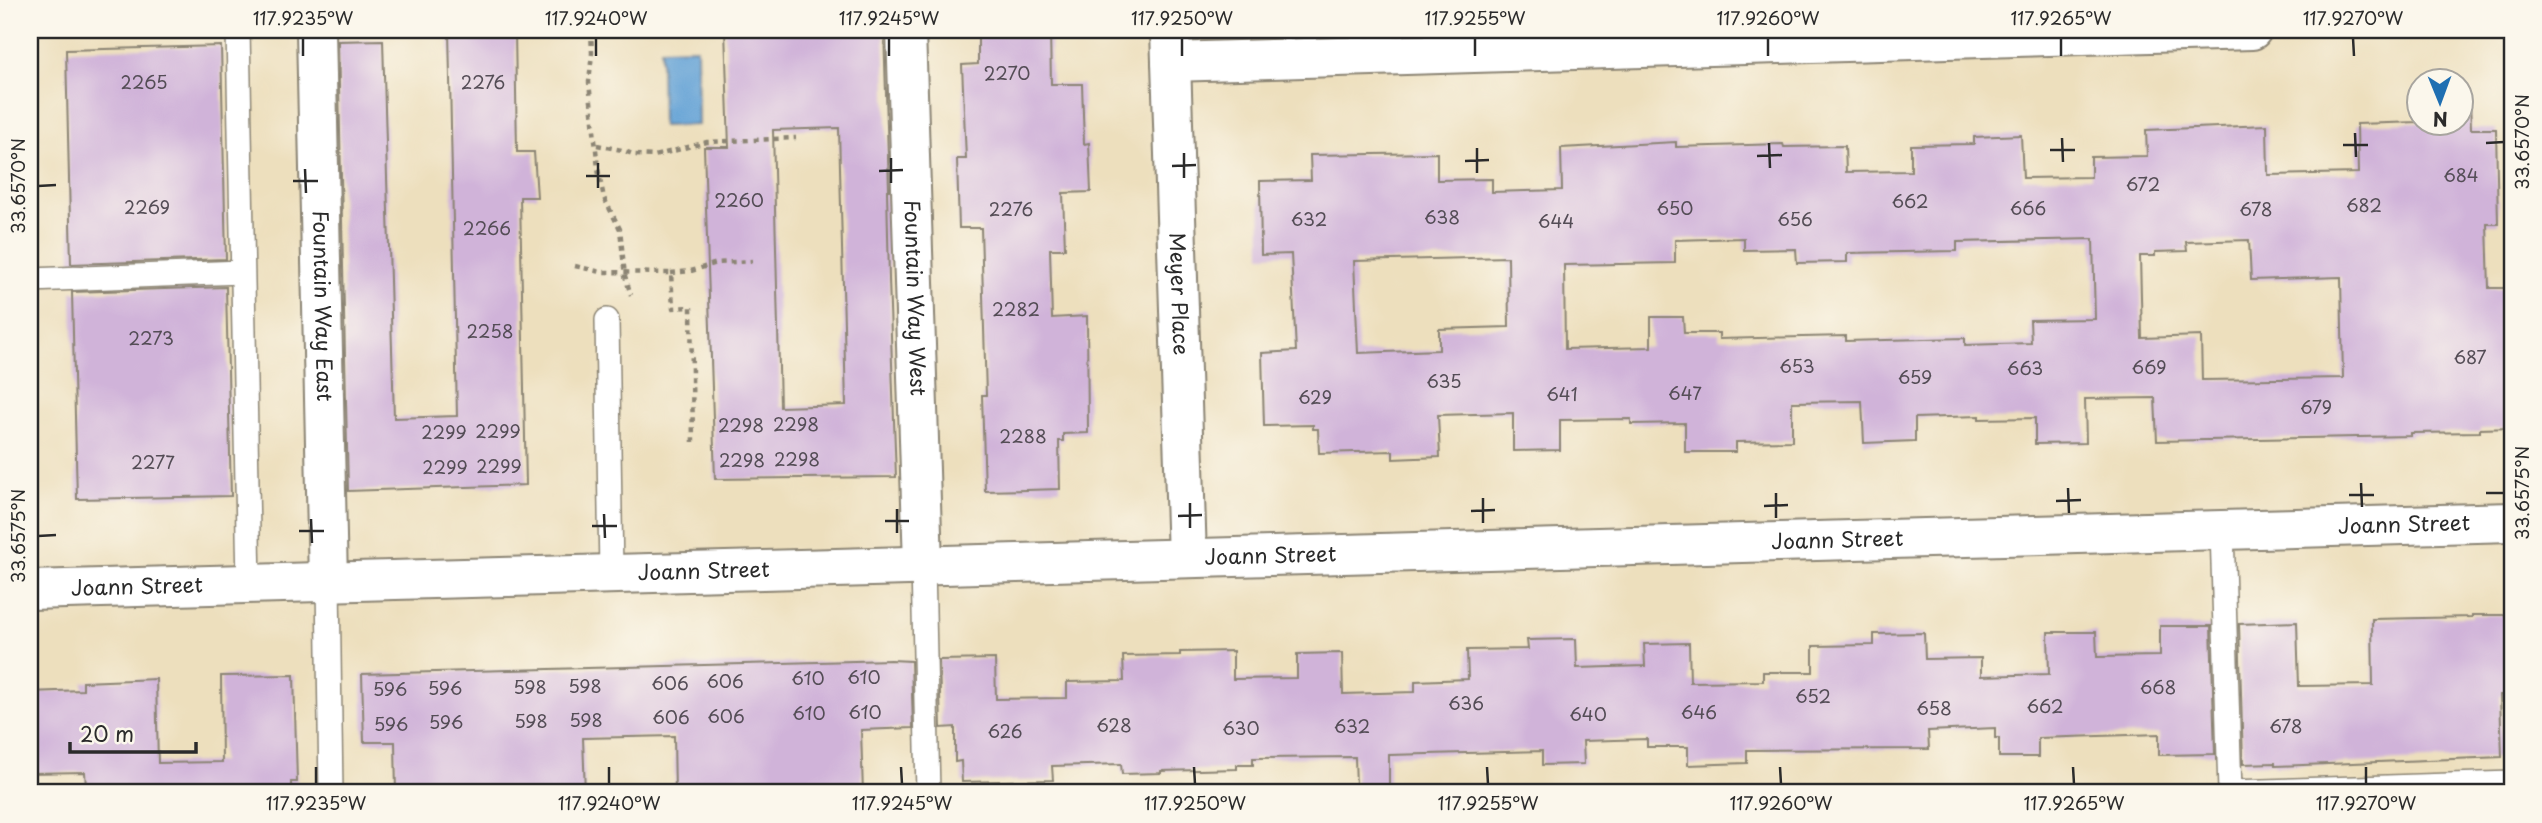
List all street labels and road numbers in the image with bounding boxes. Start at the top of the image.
street label: Fountain Way West [897,199,936,396]
street label: Fountain Way East [306,210,342,402]
street label: Meyer Place [1163,232,1198,356]
street label: Joann Street [2338,505,2470,541]
street label: Joann Street [1771,521,1904,556]
street label: Joann Street [1204,536,1337,572]
street label: Joann Street [637,552,770,587]
street label: Joann Street [70,567,203,603]

